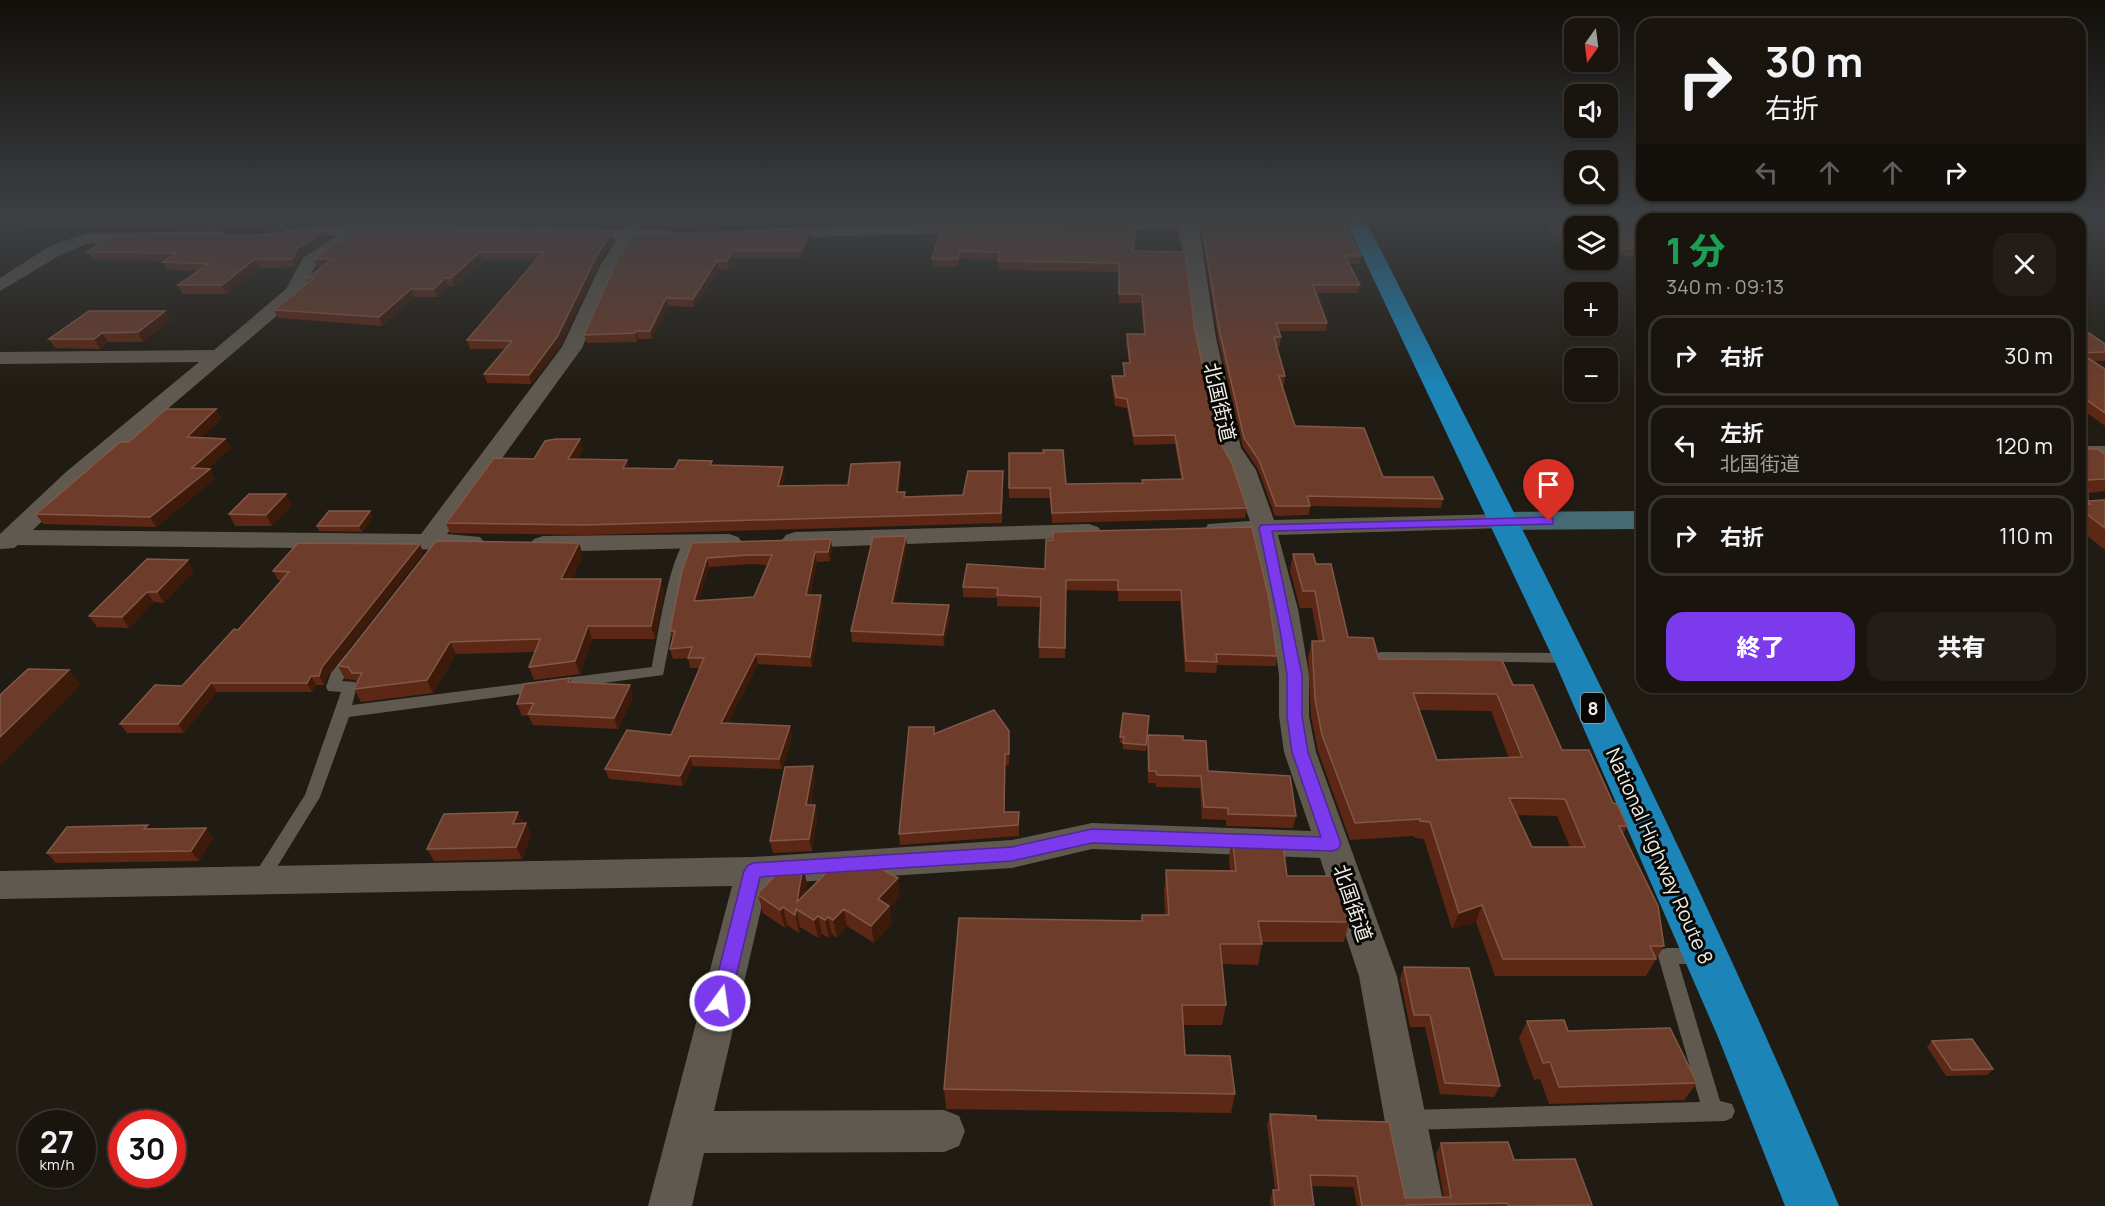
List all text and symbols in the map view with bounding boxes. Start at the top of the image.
north arrow [1564,18,1618,72]
map controls [1564,18,1618,402]
text: 30 m [1765,32,1863,90]
icon: right [1666,42,1744,120]
button: sound [1564,84,1618,138]
text: 右折 [1765,89,1819,126]
button: search [1564,150,1618,204]
icon: left [1750,156,1783,189]
icon: ahead [1813,156,1846,189]
icon: ahead [1876,156,1909,189]
icon: right [1939,156,1972,189]
button: layers [1564,216,1618,270]
text: 1 分 [1666,226,1726,275]
button: close [1993,233,2056,296]
text: 340 m · 09:13 [1666,273,1784,300]
button: + [1564,282,1618,336]
icon: right [1669,339,1702,372]
text: 30 m [2004,341,2053,371]
text: 右折 [1720,342,1764,372]
button: − [1564,348,1618,402]
street label: 北国街道 [1198,360,1242,444]
text: 左折 [1720,418,1764,448]
icon: left [1669,429,1702,462]
text: 120 m [1995,431,2053,461]
text: 北国街道 [1720,450,1800,477]
pin [1523,459,1574,521]
icon: arrive [1532,468,1565,501]
icon: right [1669,519,1702,552]
text: 110 m [1999,521,2053,551]
text: 右折 [1720,522,1764,552]
button: 終了 [1666,612,1855,681]
button: 共有 [1867,612,2056,681]
road number: 8 [1581,693,1605,723]
street label: National Highway Route 8 [1600,744,1720,968]
street label: 北国街道 [1327,861,1379,945]
position arrow [688,969,752,1033]
speed limit sign: 30 [108,1110,186,1188]
text: 27 [40,1121,74,1162]
text: km/h [40,1154,74,1175]

